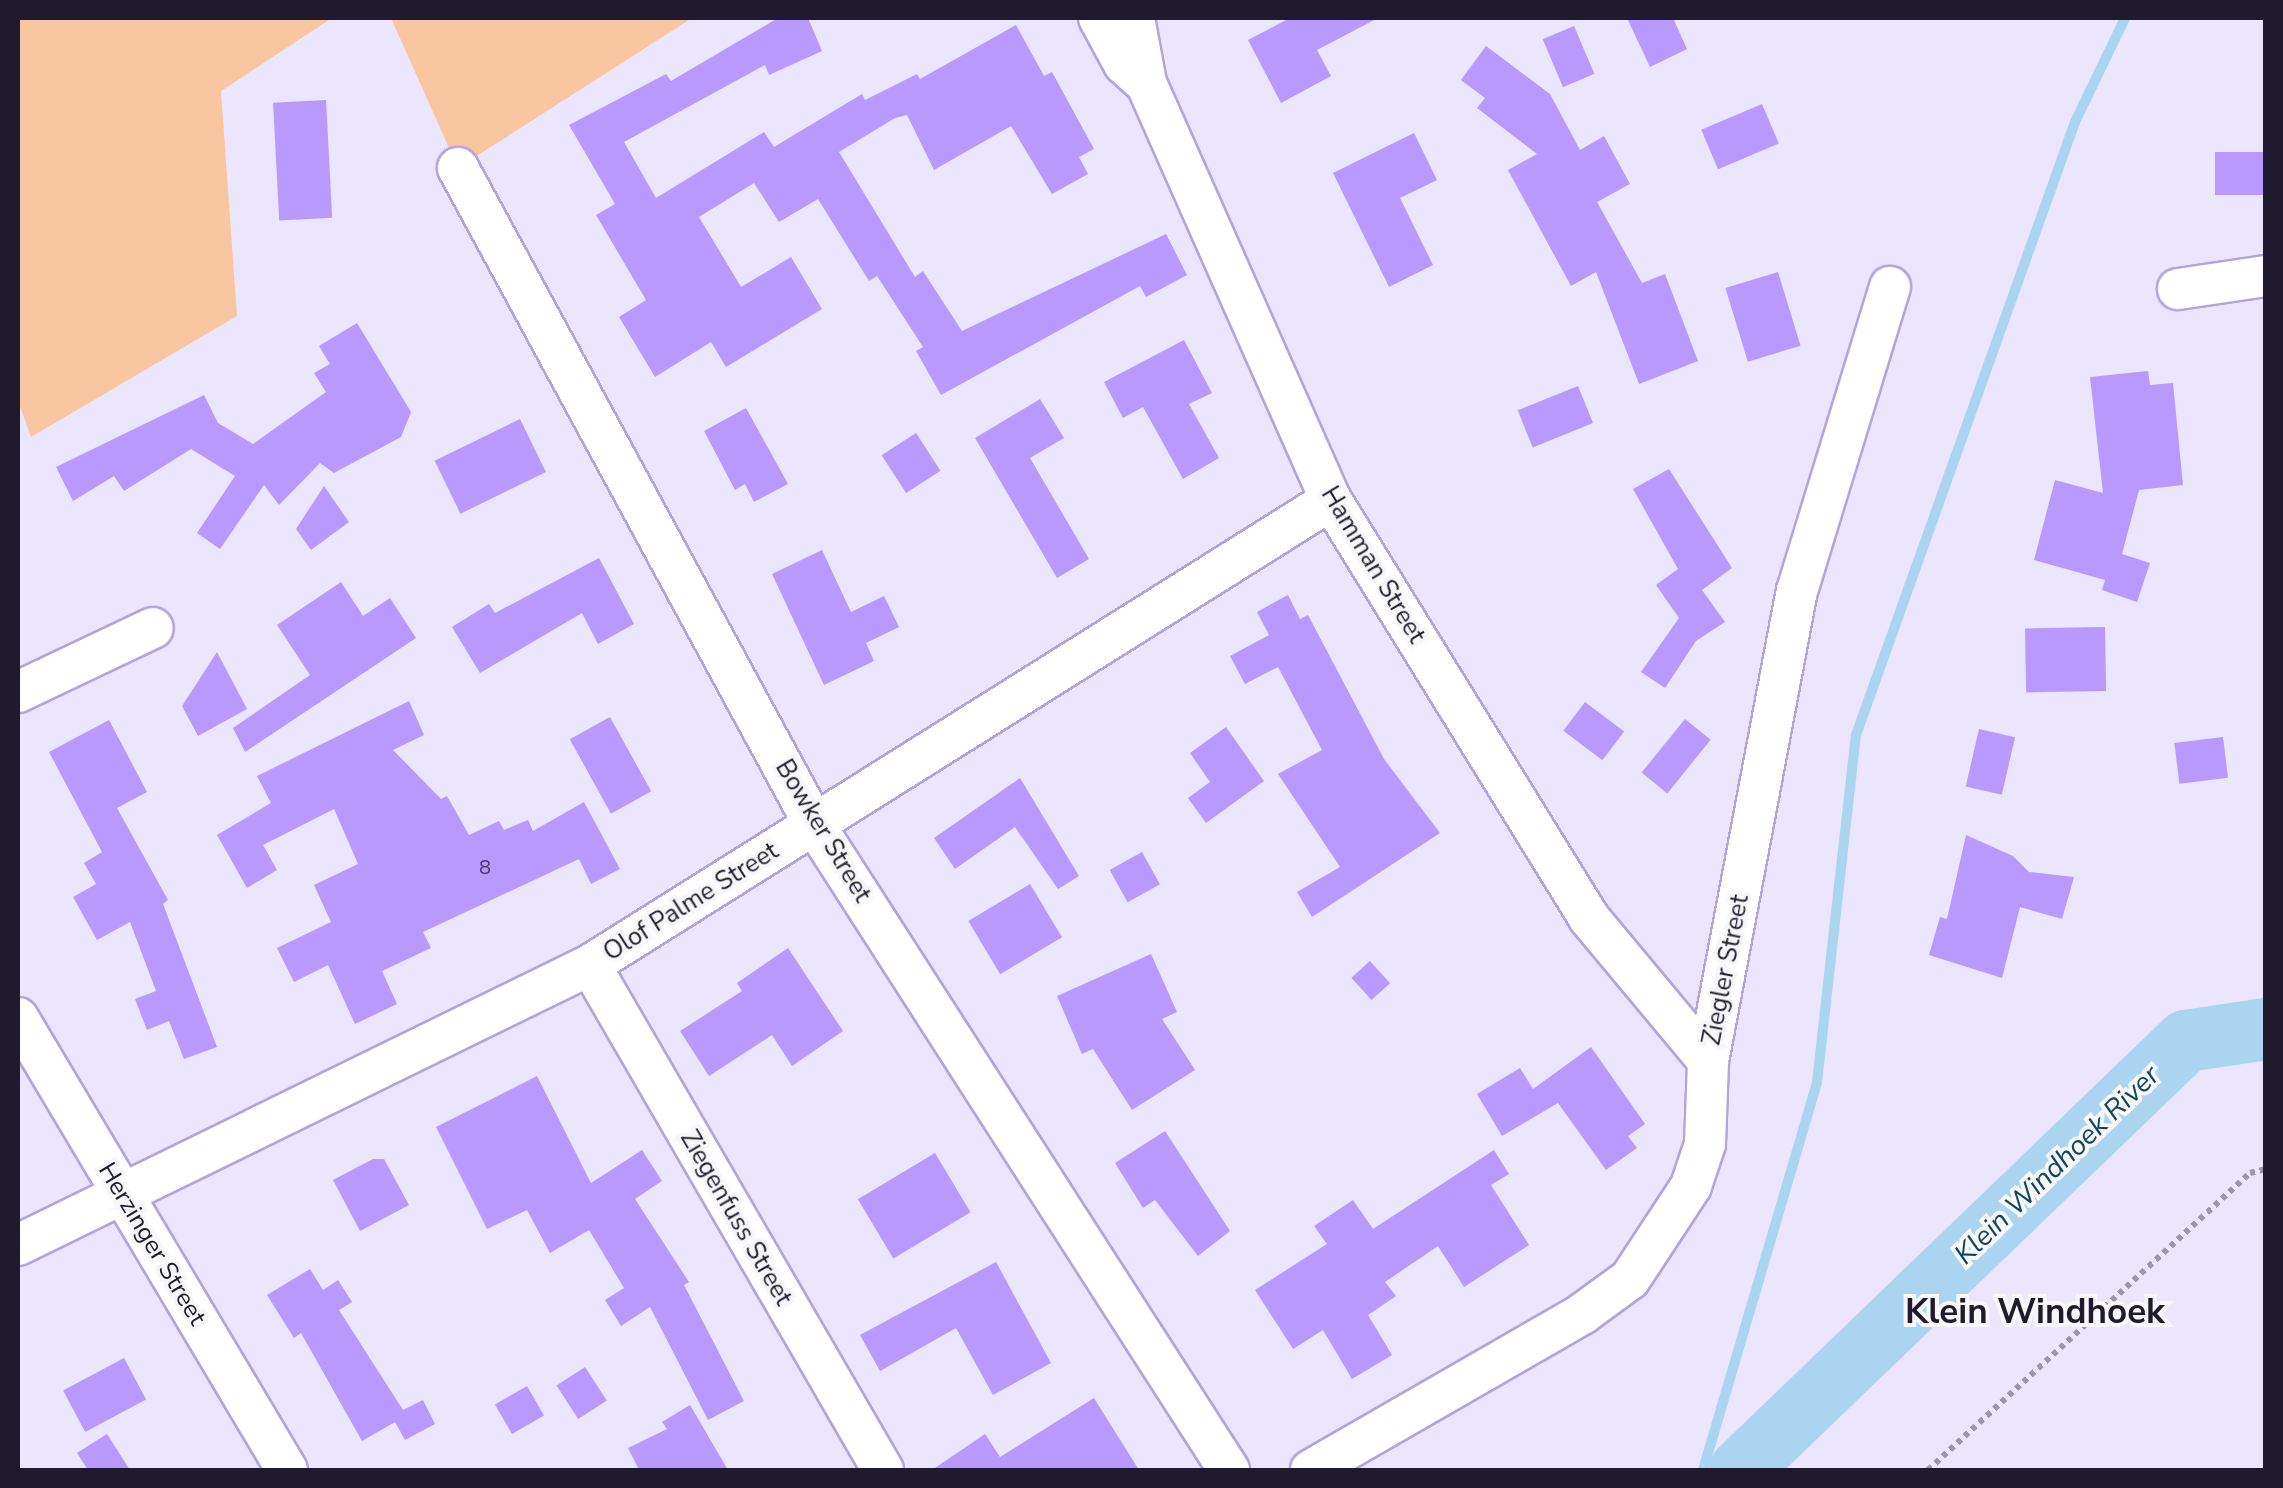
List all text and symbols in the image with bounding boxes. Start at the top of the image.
street label: Hamman Street [1315,481,1431,649]
street label: Bowker Street [769,754,877,908]
street label: Olof Palme Street [598,836,784,968]
house number: 8 [479,855,491,879]
street label: Ziegler Street [1697,892,1755,1048]
water label: Klein Windhoek River [1948,1059,2166,1271]
street label: Ziegenfuss Street [674,1125,798,1311]
street label: Herzinger Street [92,1157,212,1331]
district label: Klein Windhoek [1905,1291,2165,1333]

